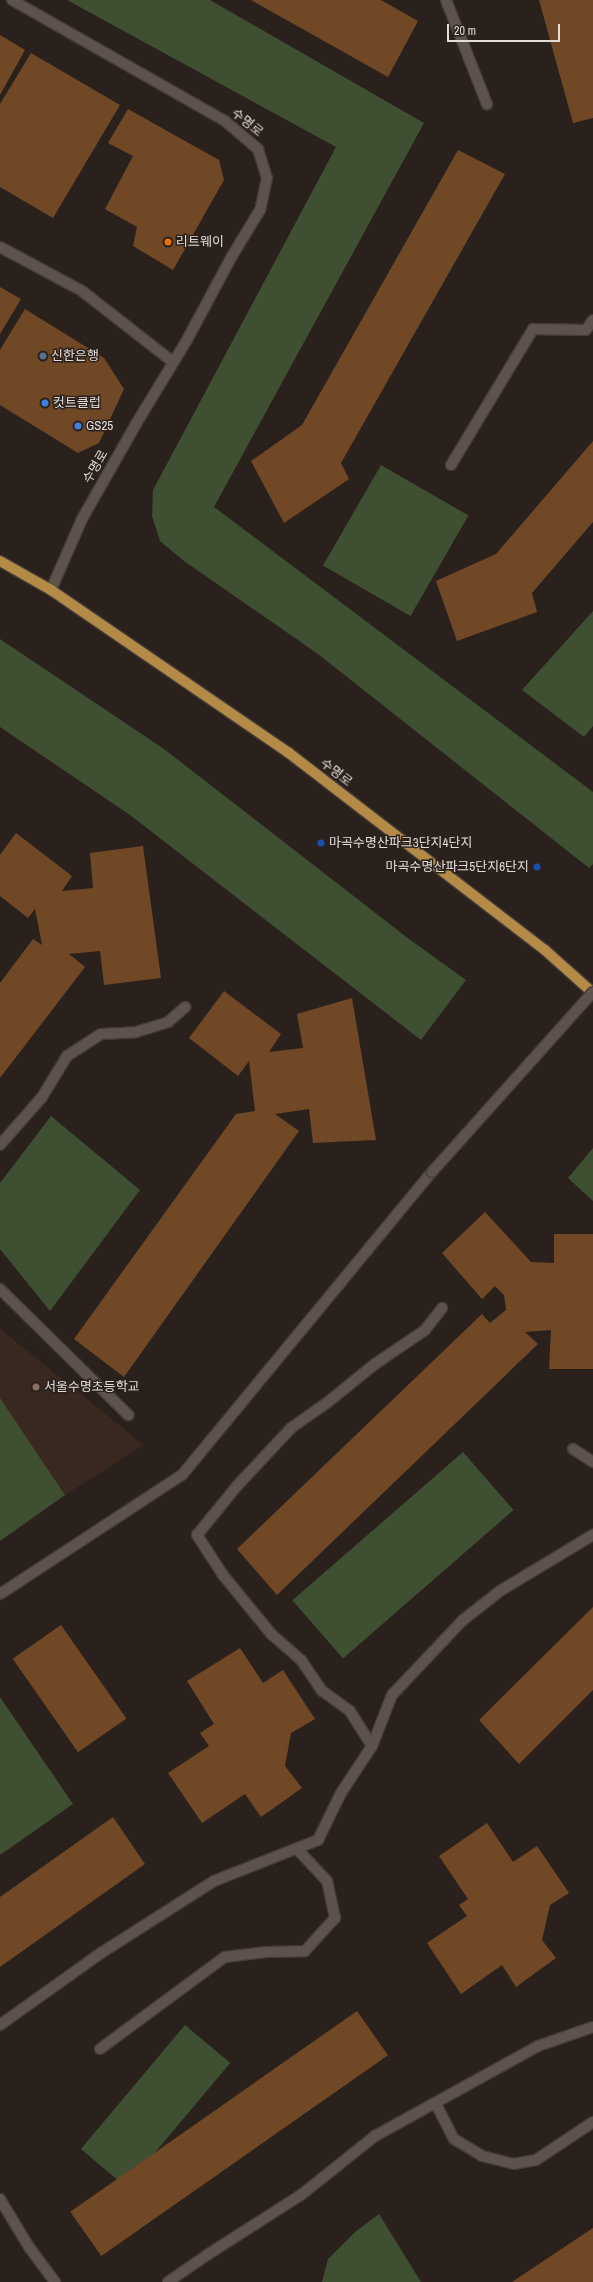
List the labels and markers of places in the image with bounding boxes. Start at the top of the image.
place label: 리트웨이 [176,234,224,250]
marker: 리트웨이 [163,237,173,247]
place label: 신한은행 [51,348,99,364]
marker: 신한은행 [38,351,48,361]
place label: 컷트클럽 [53,395,101,411]
marker: 컷트클럽 [40,398,50,408]
place label: GS25 [86,418,113,434]
marker: GS25 [73,421,83,431]
place label: 마곡수명산파크3단지4단지 [329,835,472,851]
marker: 마곡수명산파크3단지4단지 [316,838,326,848]
place label: 마곡수명산파크5단지6단지 [386,859,529,875]
marker: 마곡수명산파크5단지6단지 [532,862,542,872]
place label: 서울수명초등학교 [44,1379,140,1395]
marker: 서울수명초등학교 [31,1382,41,1392]

